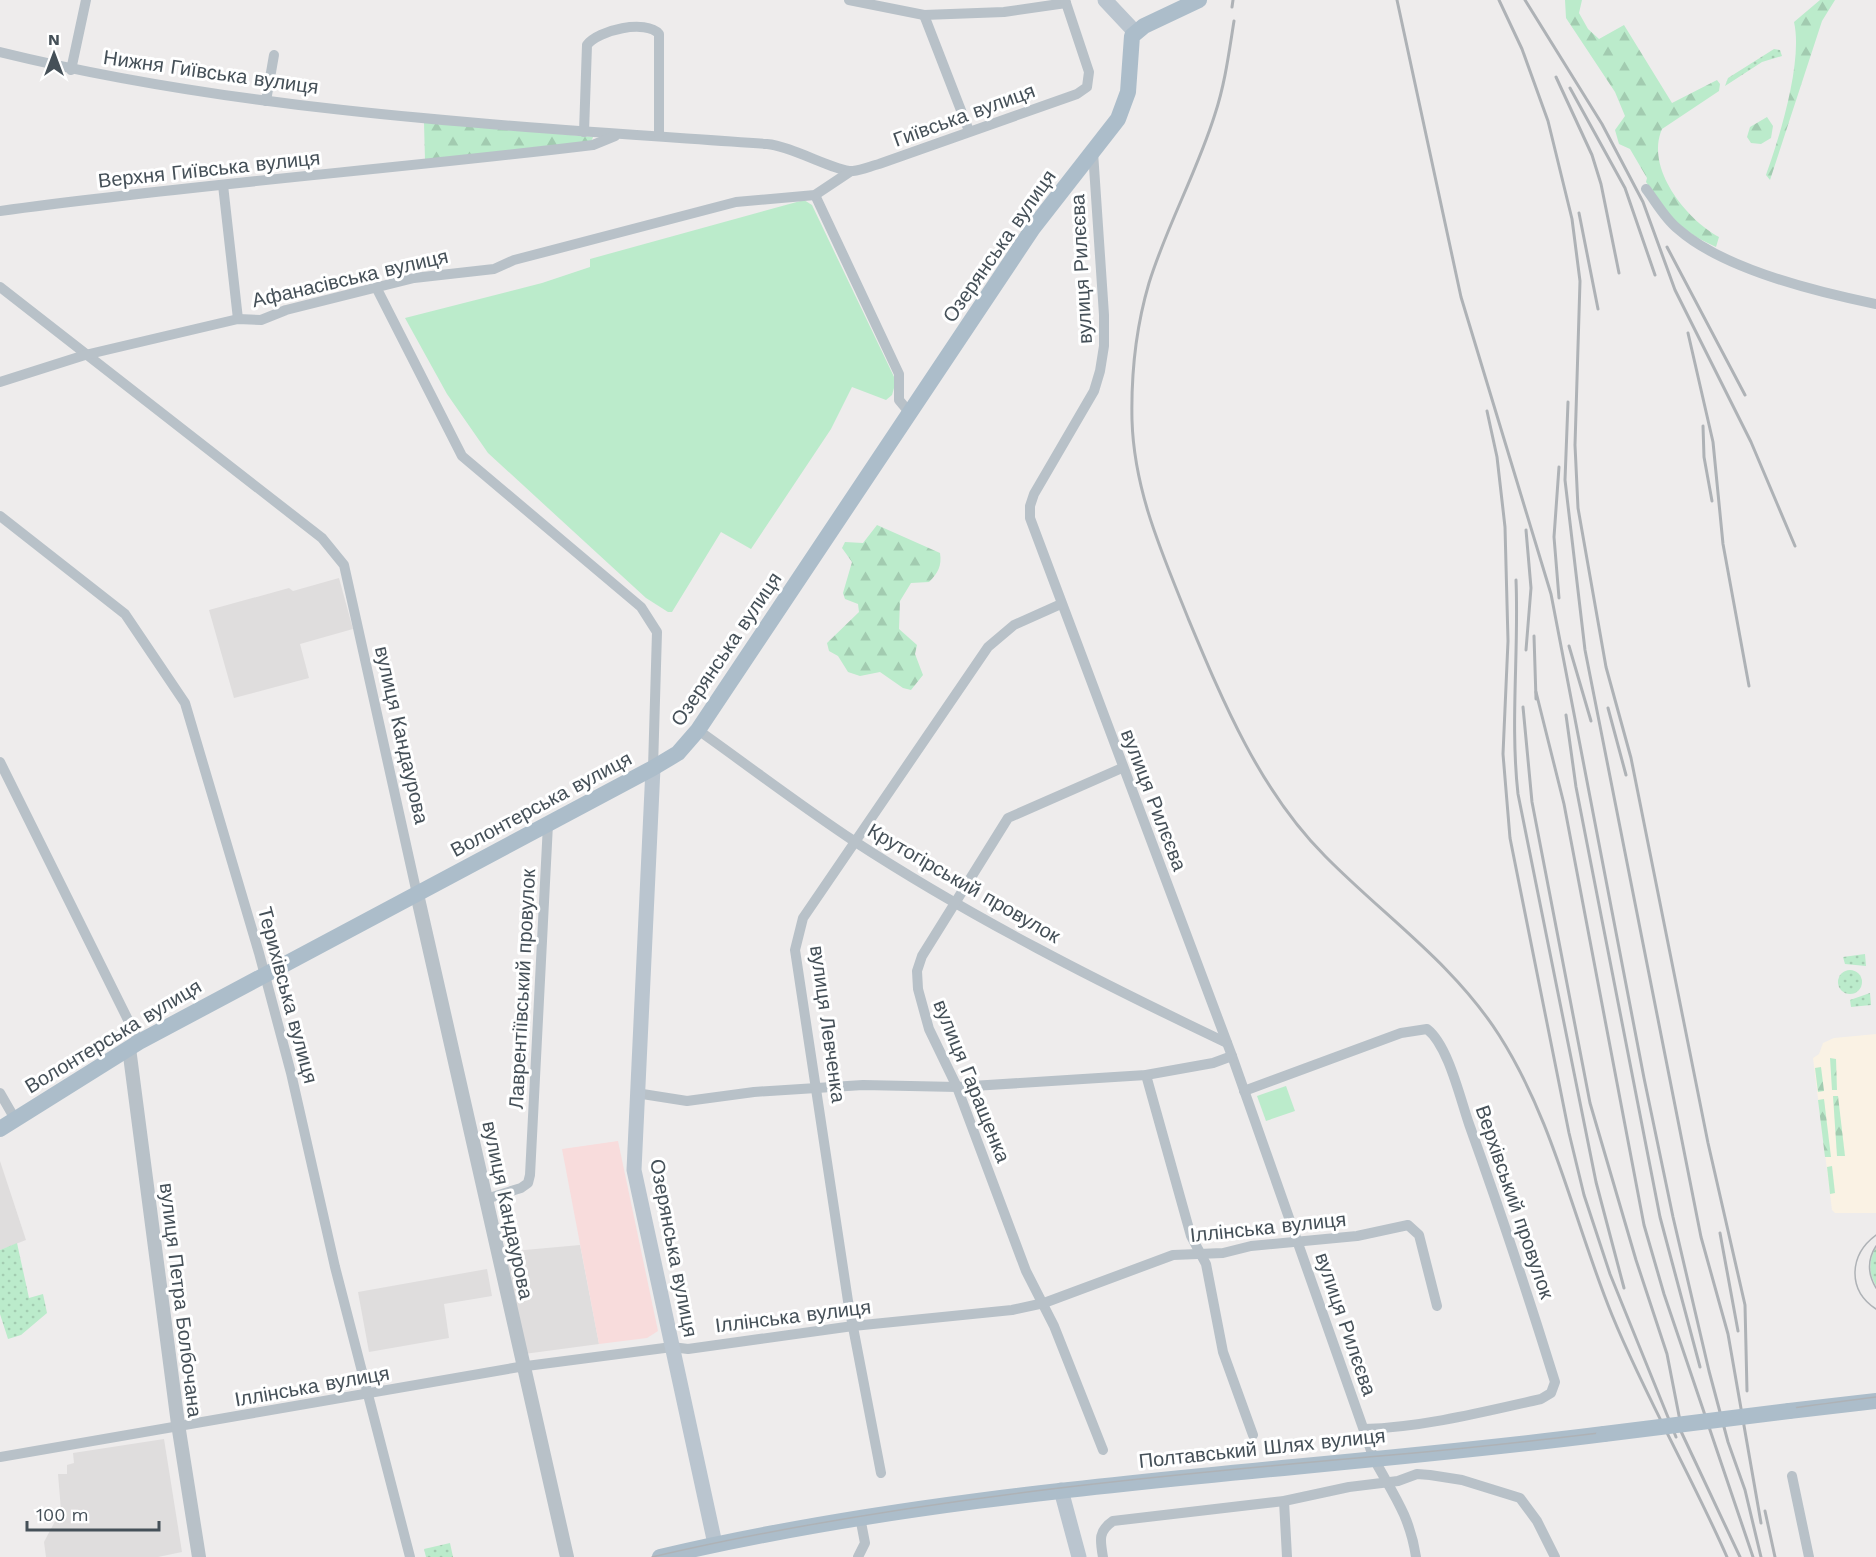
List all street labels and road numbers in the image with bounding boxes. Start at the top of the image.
street label: Нижня Гиївська вулиця [102,45,320,99]
street label: Гиївська вулиця [890,78,1038,152]
street label: Верхня Гиївська вулиця [97,145,321,193]
street label: Озерянська вулиця [937,165,1061,327]
street label: вулиця Рилєєва [1065,193,1097,344]
street label: Афанасівська вулиця [250,244,450,312]
street label: Озерянська вулиця [665,567,787,731]
street label: вулиця Кандаурова [370,644,434,827]
street label: вулиця Рилєєва [1116,726,1192,875]
street label: Волонтерська вулиця [446,746,636,862]
street label: Крутогірський провулок [863,818,1065,948]
street label: Лаврентіївський провулок [504,868,540,1110]
street label: Терихівська вулиця [253,904,323,1086]
street label: вулиця Левченка [805,944,851,1105]
street label: Волонтерська вулиця [20,974,206,1098]
street label: вулиця Гаращенка [928,996,1016,1167]
street label: Верхівський провулок [1471,1102,1559,1302]
street label: вулиця Кандаурова [477,1119,539,1302]
street label: Озерянська вулиця [645,1157,703,1339]
street label: вулиця Петра Болбочана [155,1181,207,1419]
street label: Іллінська вулиця [1189,1207,1347,1247]
street label: вулиця Рилєєва [1310,1249,1382,1400]
street label: Іллінська вулиця [714,1295,872,1337]
street label: Іллінська вулиця [233,1361,391,1411]
street label: Полтавський Шлях вулиця [1137,1423,1387,1473]

